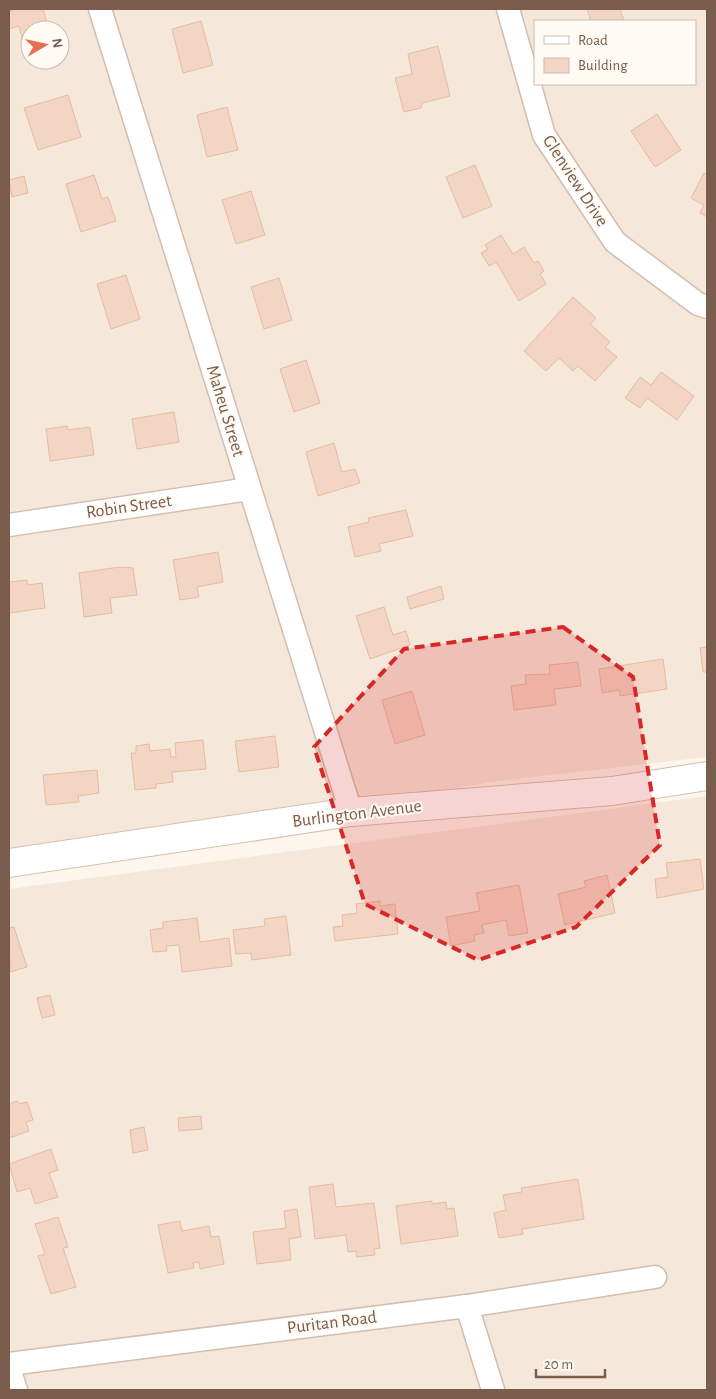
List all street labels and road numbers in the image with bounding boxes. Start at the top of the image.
street label: Glenview Drive [539,132,611,230]
street label: Maheu Street [203,363,247,459]
street label: Robin Street [85,492,173,522]
street label: Burlington Avenue [291,797,423,831]
street label: Puritan Road [286,1309,378,1337]

